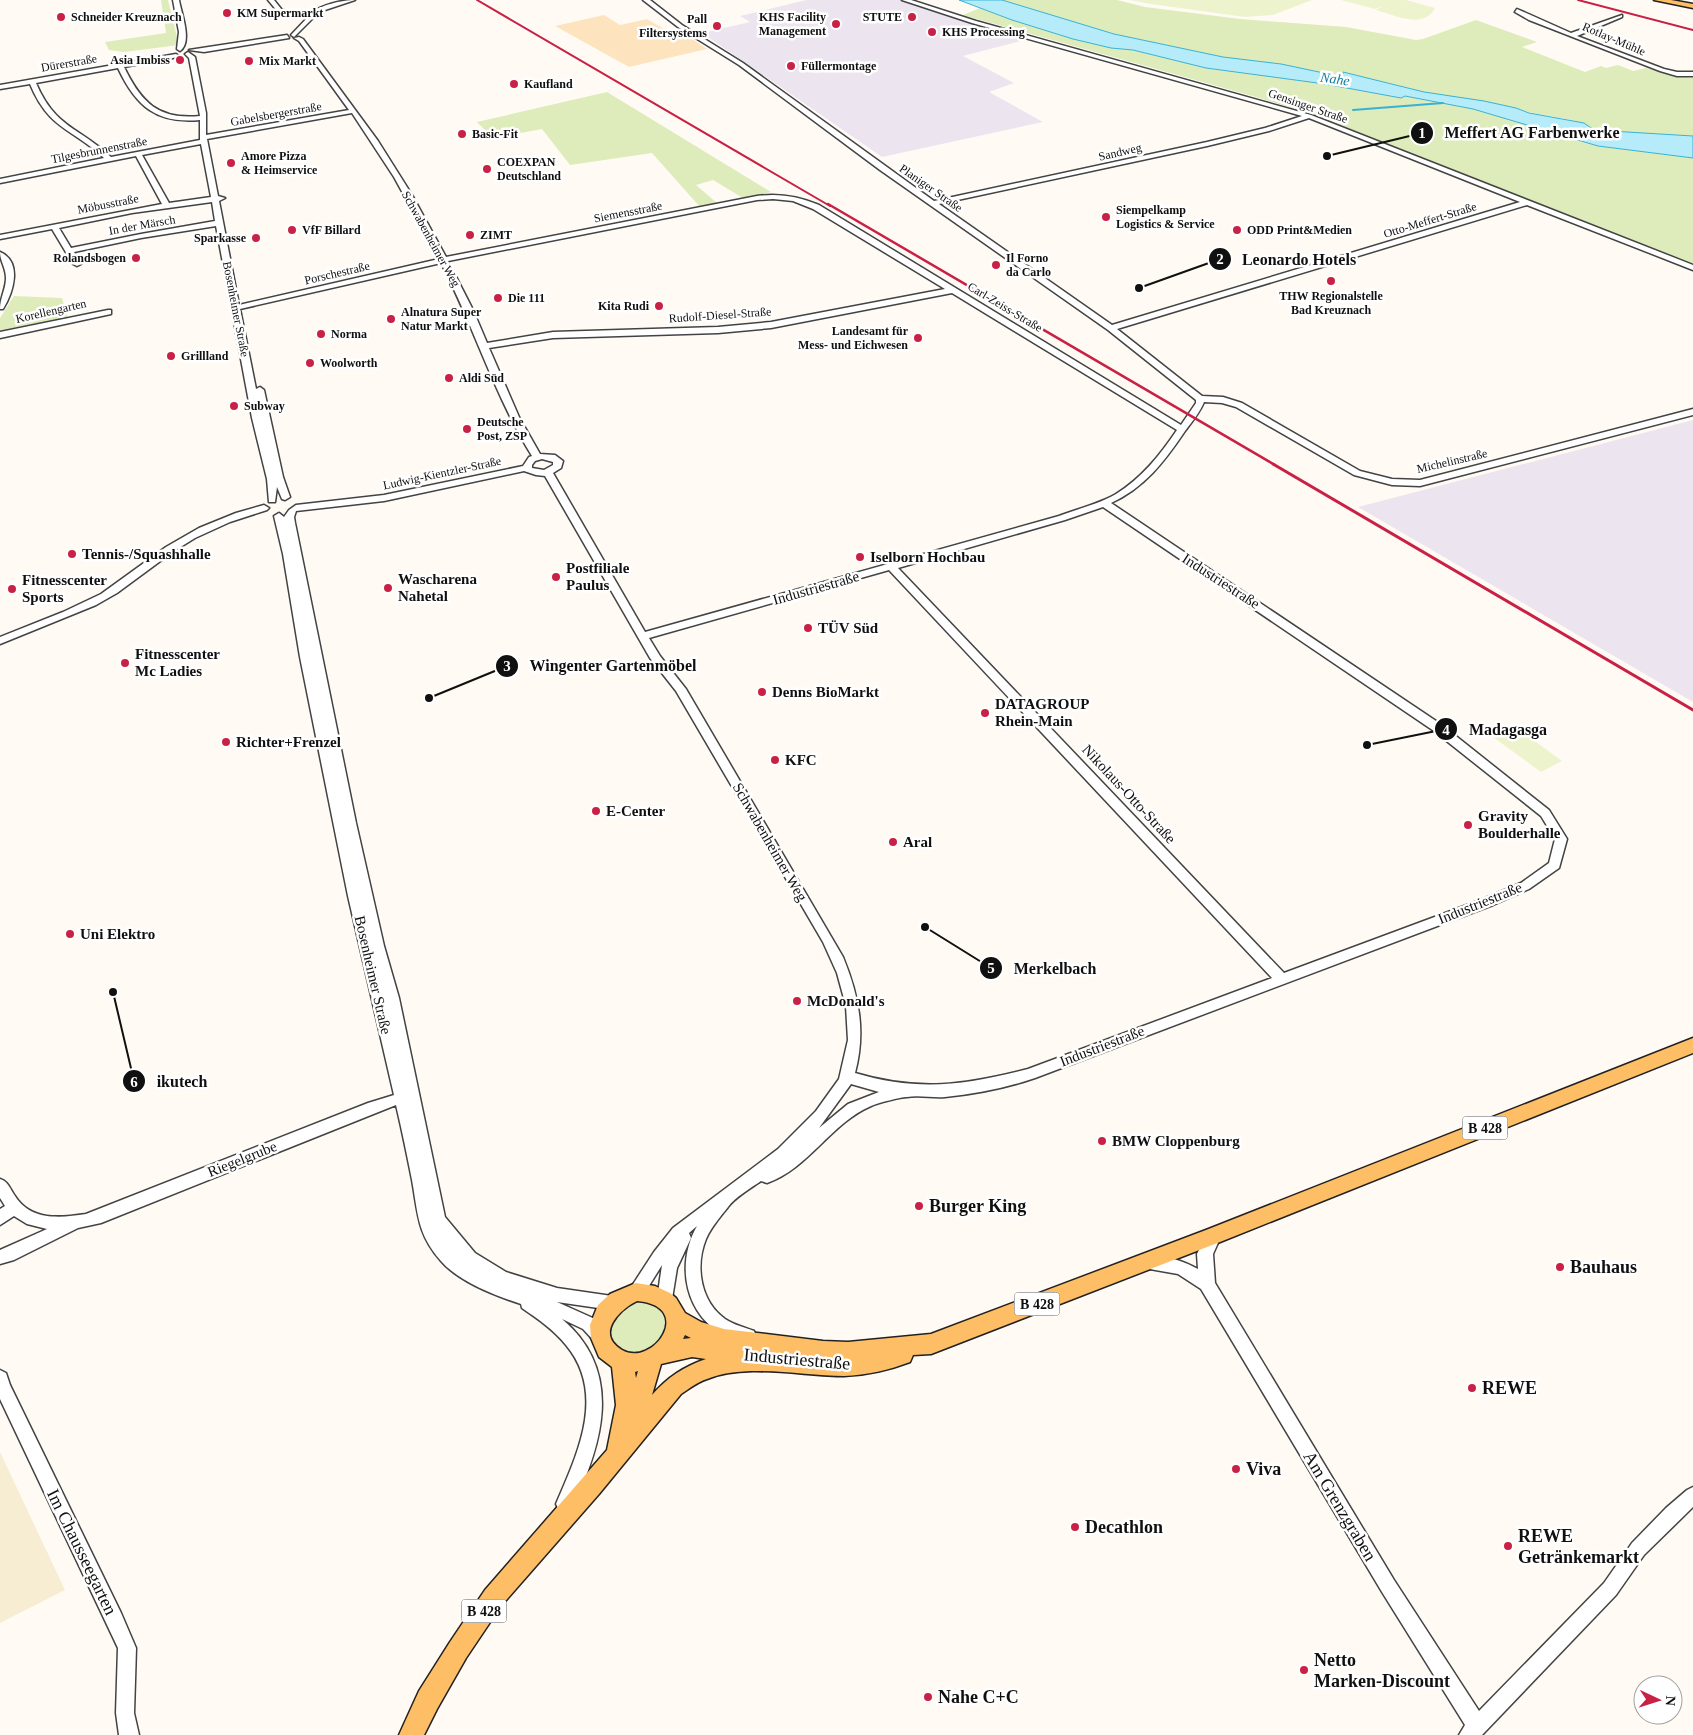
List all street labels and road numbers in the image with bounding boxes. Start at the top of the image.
street label: Rotlay-Mühle [1580,19,1648,59]
street label: Dürerstraße [40,51,98,75]
street label: Gensinger Straße [1266,86,1350,126]
street label: Gabelsbergerstraße [229,99,323,129]
street label: Tilgesbrunnenstraße [50,134,148,166]
street label: Sandweg [1097,140,1143,164]
street label: Planiger Straße [897,161,965,215]
street label: Schwabenheimer Weg [399,189,463,289]
street label: Möbusstraße [76,191,140,217]
street label: Siemensstraße [593,199,663,225]
street label: Otto-Meffert-Straße [1382,199,1478,241]
street label: In der Märsch [108,212,176,238]
street label: Porschestraße [303,259,371,287]
street label: Bosenheimer Straße [220,260,252,358]
street label: Carl-Zeiss-Straße [965,279,1045,335]
street label: Korellengarten [14,296,88,326]
street label: Rudolf-Diesel-Straße [668,304,772,326]
street label: Michelinstraße [1415,446,1489,476]
street label: Ludwig-Kientzler-Straße [382,454,502,492]
street label: Industriestraße [1179,550,1263,612]
street label: Industriestraße [771,568,861,608]
street label: Nikolaus-Otto-Straße [1079,741,1179,847]
street label: Schwabenheimer Weg [730,780,811,904]
street label: Industriestraße [1436,879,1525,927]
street label: Bosenheimer Straße [352,914,395,1036]
street label: Industriestraße [1058,1022,1147,1069]
road number: B 428 [1462,1116,1508,1140]
street label: Riegelgrube [205,1138,279,1180]
road number: B 428 [1014,1292,1060,1316]
street label: Industriestraße [743,1344,851,1374]
street label: Am Grenzgraben [1299,1448,1381,1564]
street label: Im Chausseegarten [43,1486,121,1618]
road number: B 428 [462,1600,506,1622]

